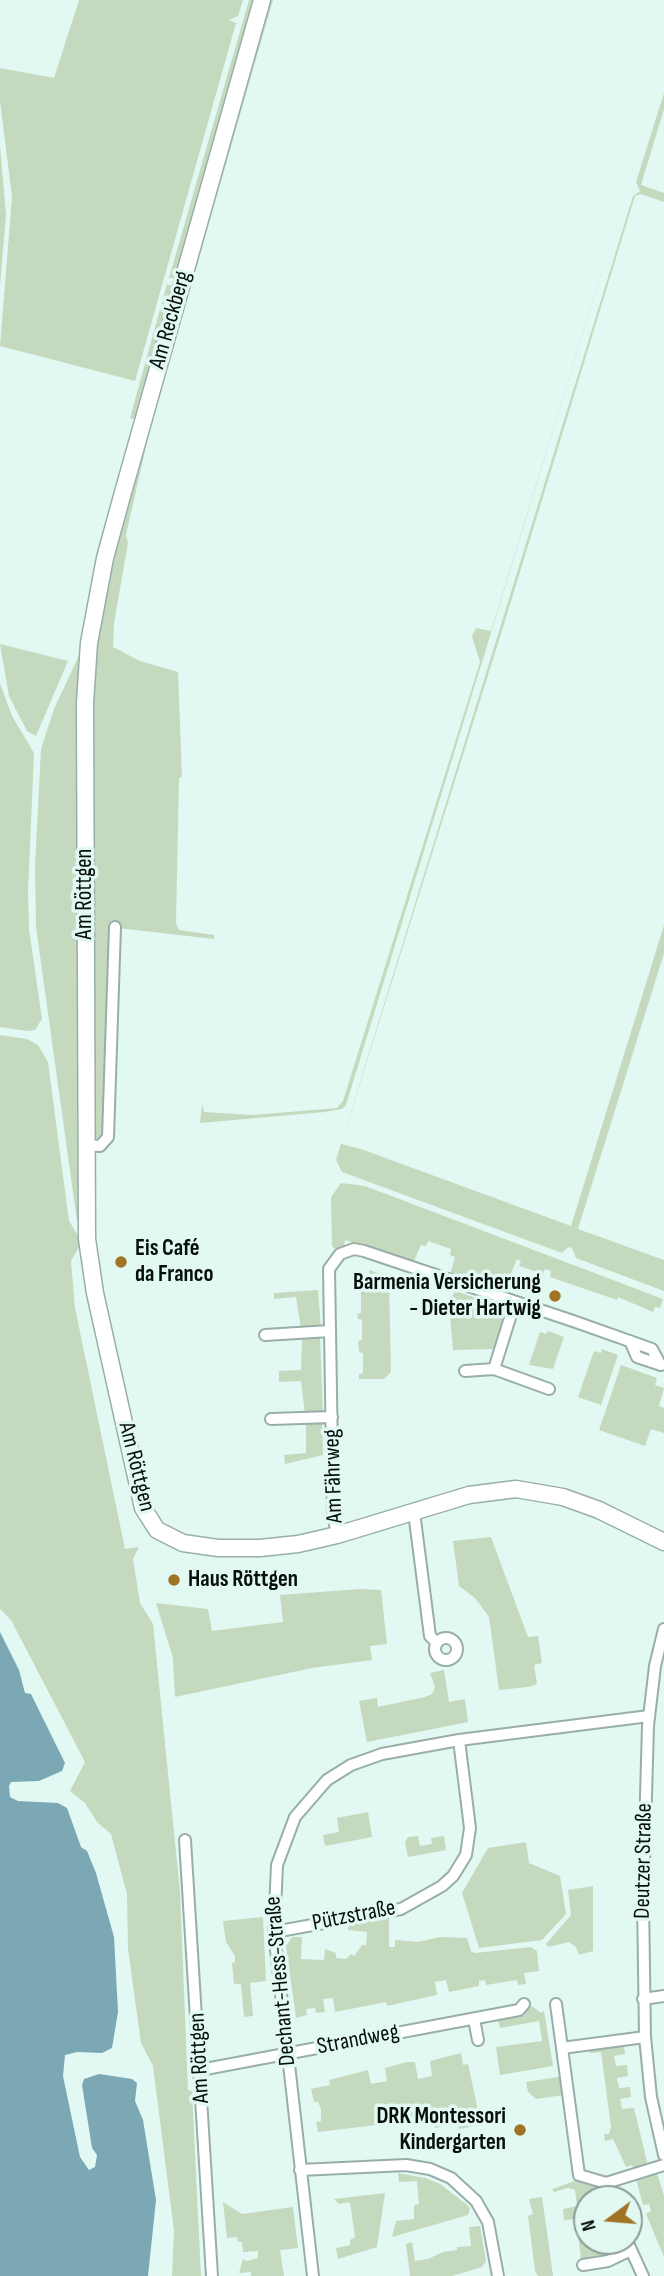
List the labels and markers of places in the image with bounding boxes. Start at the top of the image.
place label: Eis Café da Franco [135,1235,213,1289]
marker: Eis Café da Franco [113,1254,129,1270]
place label: Barmenia Versicherung - Dieter Hartwig [353,1269,541,1323]
marker: Barmenia Versicherung - Dieter Hartwig [547,1288,563,1304]
place label: Haus Röttgen [188,1566,298,1594]
marker: Haus Röttgen [166,1572,182,1588]
place label: DRK Montessori Kindergarten [376,2103,506,2157]
marker: DRK Montessori Kindergarten [512,2122,528,2138]

